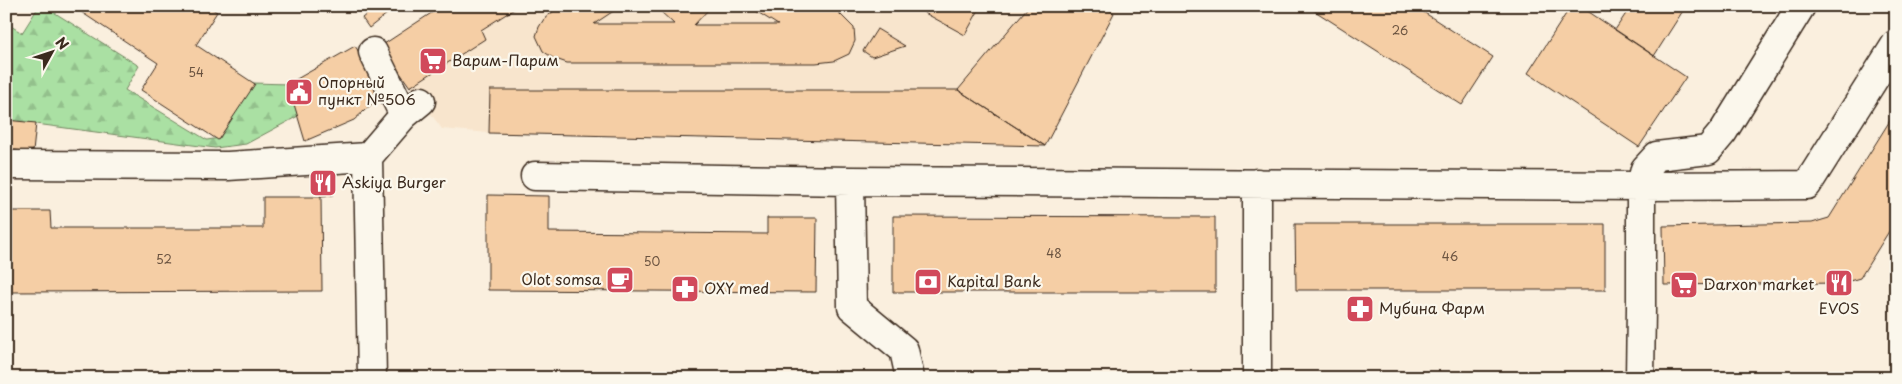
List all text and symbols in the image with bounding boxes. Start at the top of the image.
house number: 26 [1392,21,1408,39]
north arrow [28,28,78,78]
text: N [51,32,74,54]
supermarket icon: Варим-Парим [418,46,448,76]
place label: Варим-Парим [452,48,559,71]
house number: 54 [188,63,204,81]
place label: Опорный пункт №506 [318,70,416,110]
public building icon: Опорный пункт №506 [284,77,314,107]
restaurant icon: Askiya Burger [308,168,338,198]
place label: Askiya Burger [342,170,446,193]
house number: 48 [1046,244,1062,262]
house number: 46 [1442,247,1458,265]
house number: 52 [156,250,172,268]
house number: 50 [644,252,660,270]
cafe icon: Olot somsa [605,265,635,295]
place label: Olot somsa [521,267,602,290]
bank icon: Kapital Bank [913,267,943,297]
restaurant icon: EVOS [1824,268,1854,298]
place label: Kapital Bank [947,269,1041,292]
supermarket icon: Darxon market [1669,270,1699,300]
place label: Darxon market [1703,272,1814,295]
pharmacy icon: OXY med [670,274,700,304]
place label: OXY med [704,276,769,299]
pharmacy icon: Мубина Фарм [1345,294,1375,324]
place label: Мубина Фарм [1379,296,1485,319]
place label: EVOS [1819,296,1859,319]

